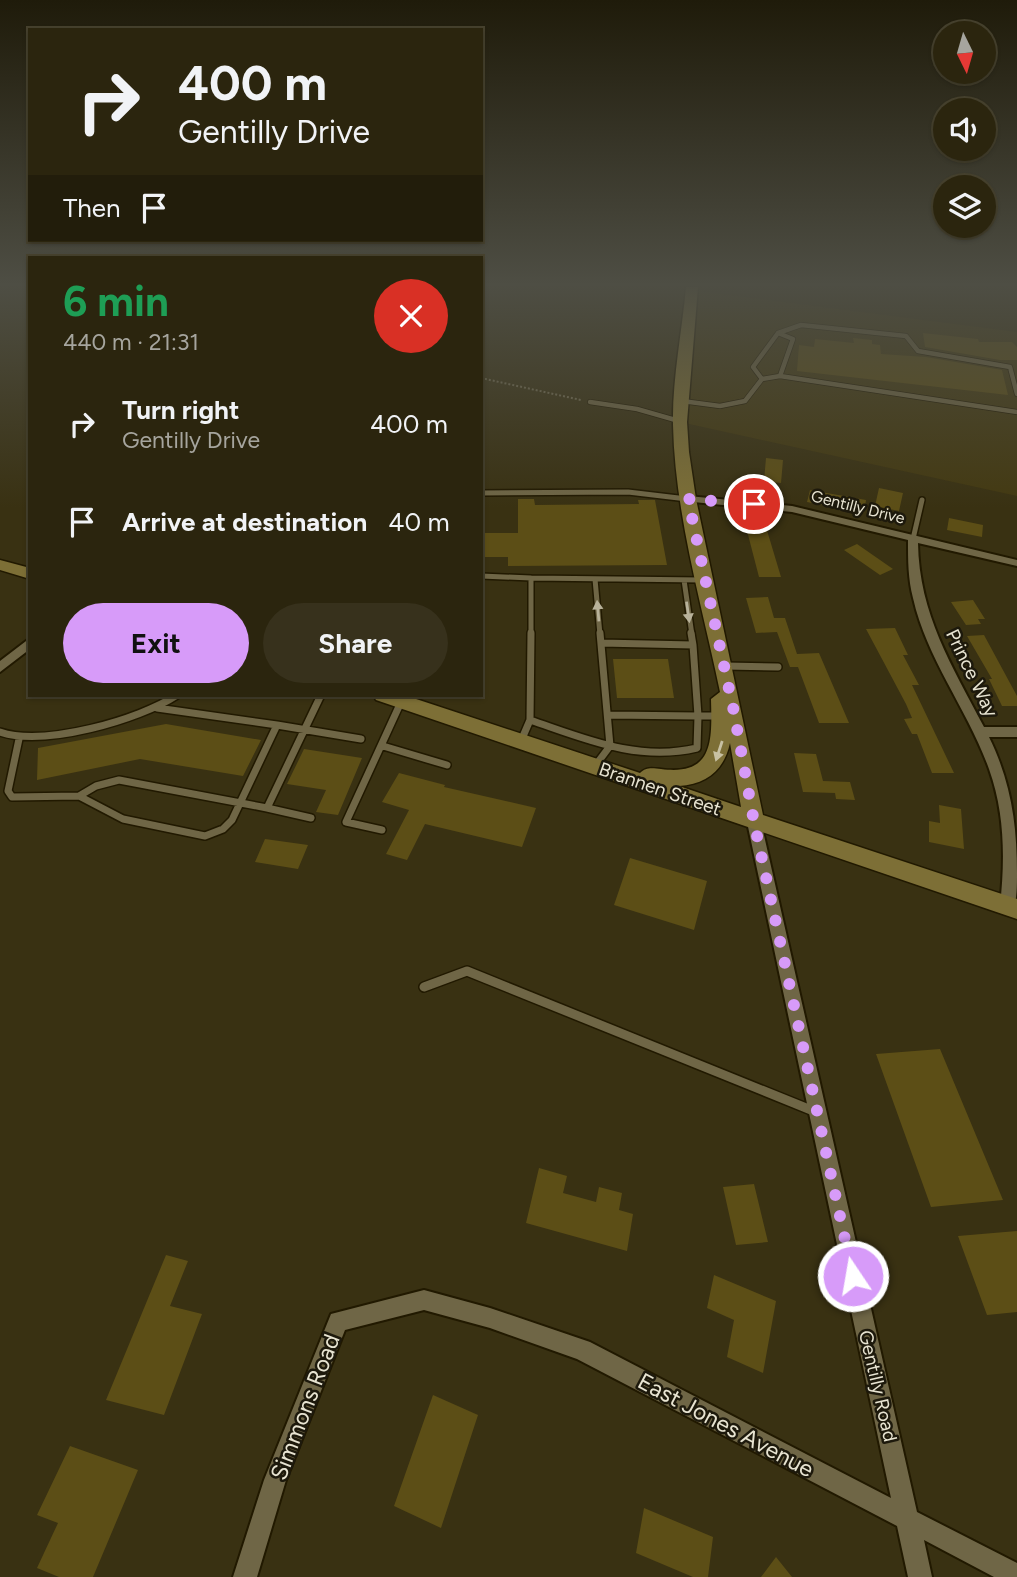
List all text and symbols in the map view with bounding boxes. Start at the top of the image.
north arrow [933,21,996,84]
map controls [933,21,996,238]
text: 400 m [178,53,327,112]
icon: right [63,56,154,147]
button: sound [933,98,996,161]
text: Gentilly Drive [178,113,370,151]
button: layers [933,175,996,238]
icon: arrive [135,189,173,227]
text: Then [63,192,121,224]
text: 6 min [63,276,169,327]
button: close [374,279,448,353]
text: 440 m · 21:31 [63,328,199,356]
text: Turn right [122,394,239,426]
icon: right [63,405,101,443]
text: 400 m [370,408,448,440]
text: Gentilly Drive [122,426,260,454]
pin [724,474,784,534]
icon: arrive [735,485,773,523]
street label: Gentilly Drive [809,486,907,528]
icon: arrive [63,503,101,541]
text: Arrive at destination [122,506,367,538]
text: 40 m [388,506,450,538]
one-way arrow [592,600,603,622]
one-way arrow [683,602,694,624]
button: Exit [63,603,249,683]
button: Share [263,603,448,683]
street label: Prince Way [941,625,1003,721]
one-way arrow [713,740,723,761]
street label: Brannen Street [596,757,724,821]
position arrow [816,1239,890,1313]
street label: Gentilly Road [854,1328,902,1444]
street label: Simmons Road [264,1330,346,1484]
street label: East Jones Avenue [633,1367,819,1483]

